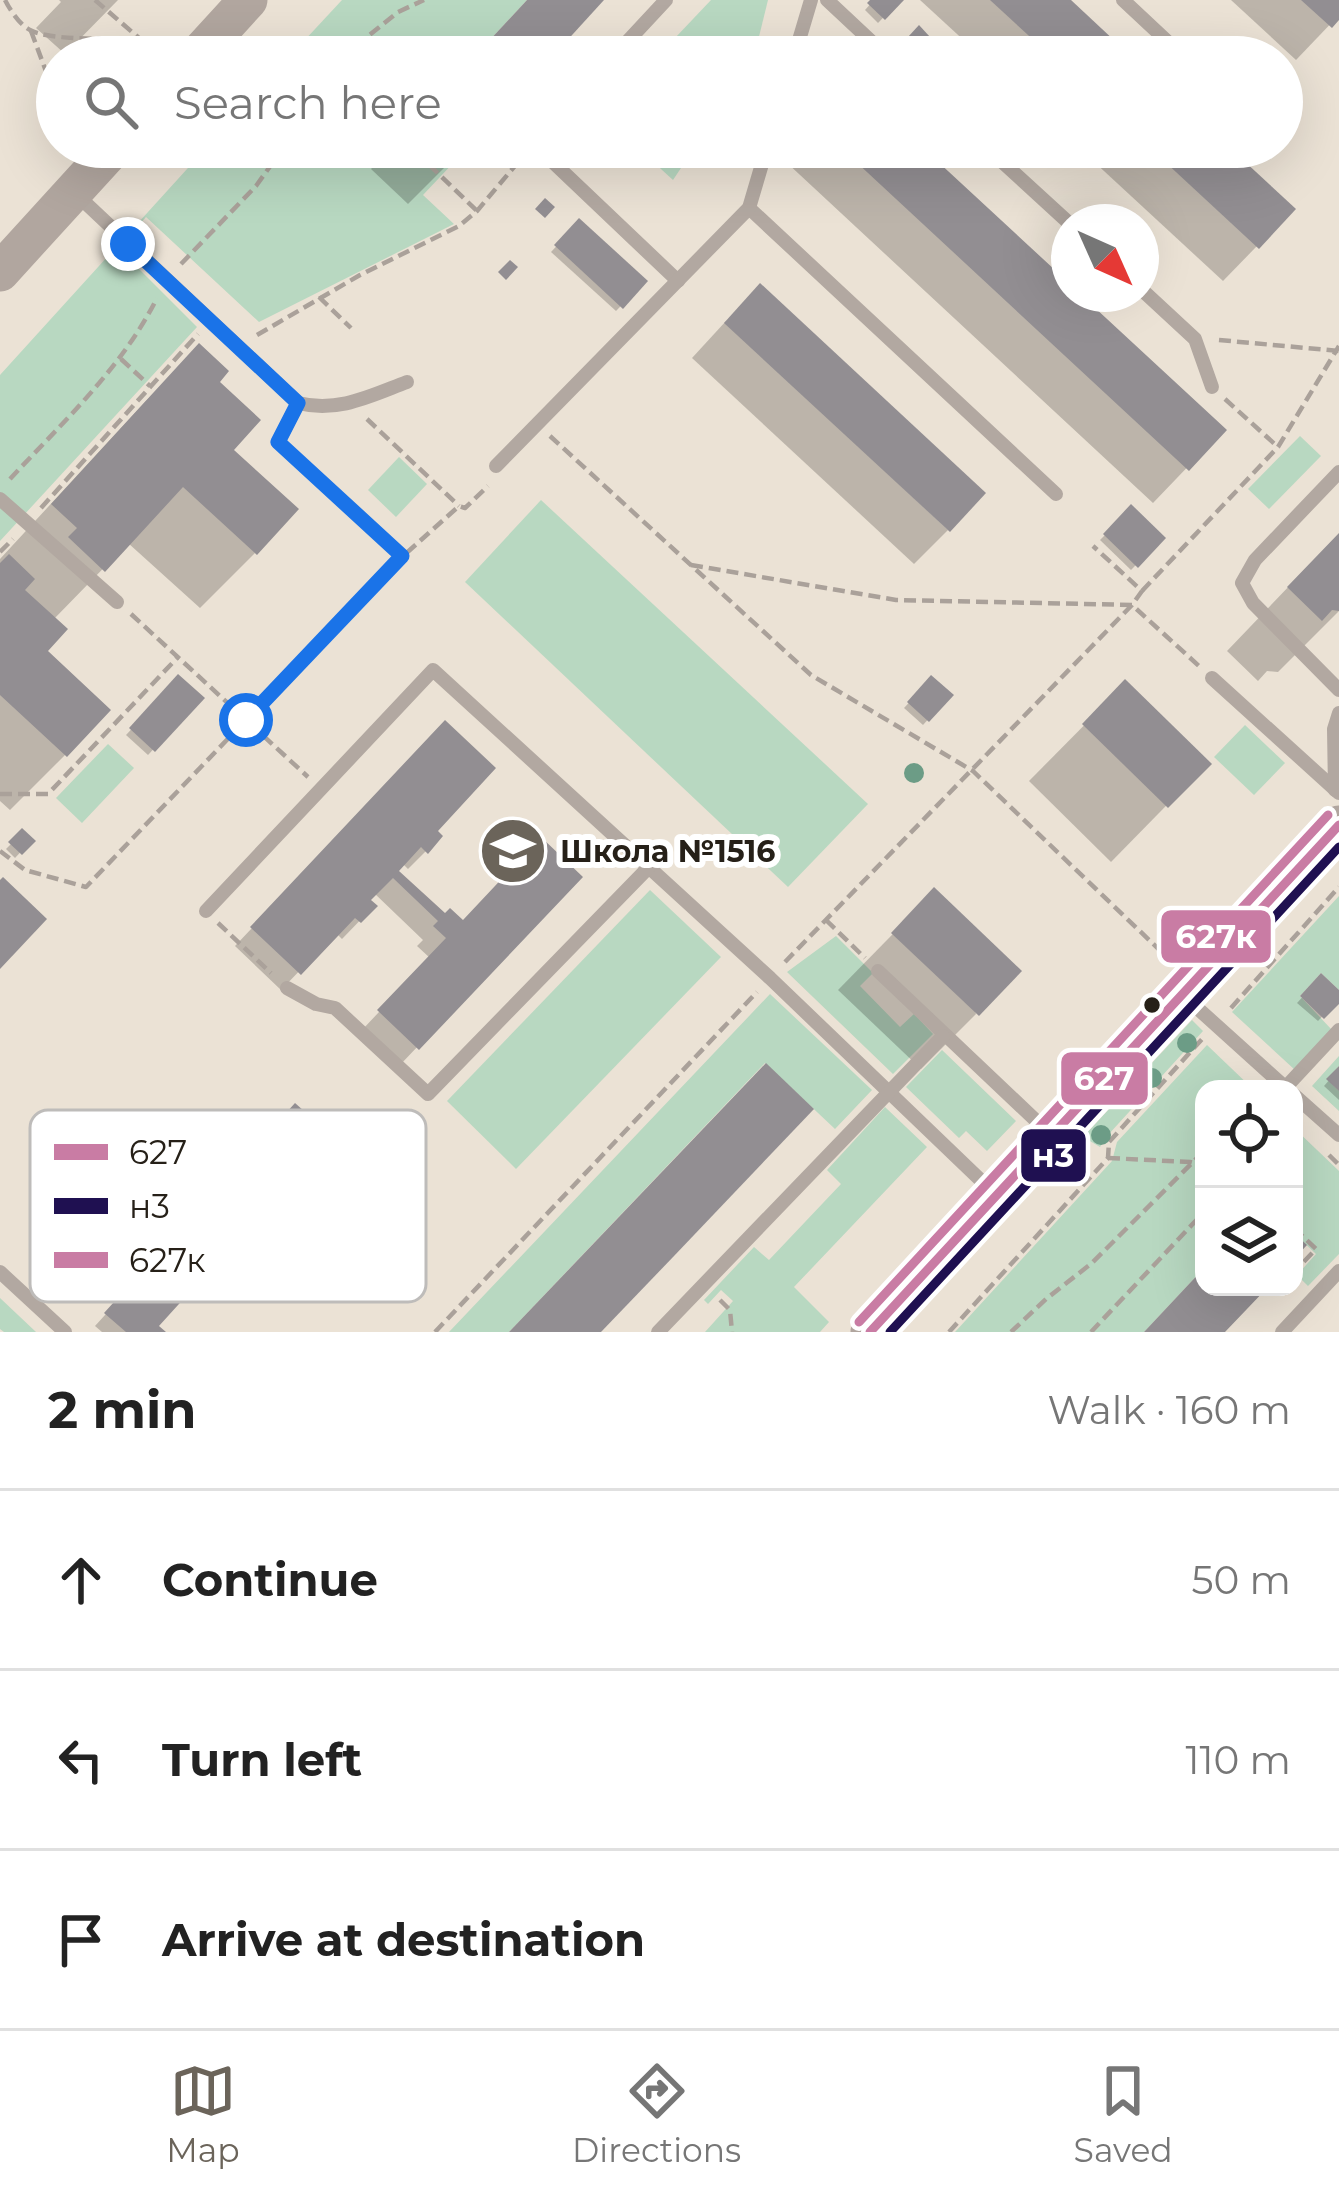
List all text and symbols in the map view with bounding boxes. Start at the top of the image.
search box [36,36,1303,168]
icon: search [78,69,144,135]
text: Search here [174,75,442,130]
north arrow [1051,204,1159,312]
route end [101,217,155,271]
route start [219,693,273,747]
school or university icon: Школа №1516 [478,816,548,886]
place label: Школа №1516 [560,833,775,870]
line badge: 627к [1159,908,1273,965]
text: 627к [1175,916,1258,956]
unlabelled marker [1141,994,1163,1016]
line badge: 627 [1059,1050,1150,1107]
text: 627 [1074,1058,1134,1098]
map controls [1195,1080,1303,1296]
button: locate [1195,1080,1303,1188]
legend [30,1110,426,1302]
line badge: н3 [1019,1127,1088,1184]
text: 627 [129,1132,187,1172]
text: н3 [1032,1135,1074,1175]
text: н3 [129,1186,170,1226]
button: layers [1195,1188,1303,1296]
text: 627к [129,1240,206,1280]
text: 2 min [48,1379,197,1441]
text: Walk · 160 m [1047,1386,1291,1434]
icon: ahead [48,1547,114,1613]
text: Continue [162,1552,378,1607]
text: 50 m [1192,1556,1291,1604]
icon: left [48,1727,114,1793]
text: Turn left [162,1732,362,1787]
text: 110 m [1185,1736,1291,1784]
icon: arrive [48,1907,114,1973]
text: Arrive at destination [162,1912,645,1967]
tab: Map [166,2058,240,2170]
tab: Directions [572,2058,741,2170]
tab: Saved [1074,2058,1173,2170]

